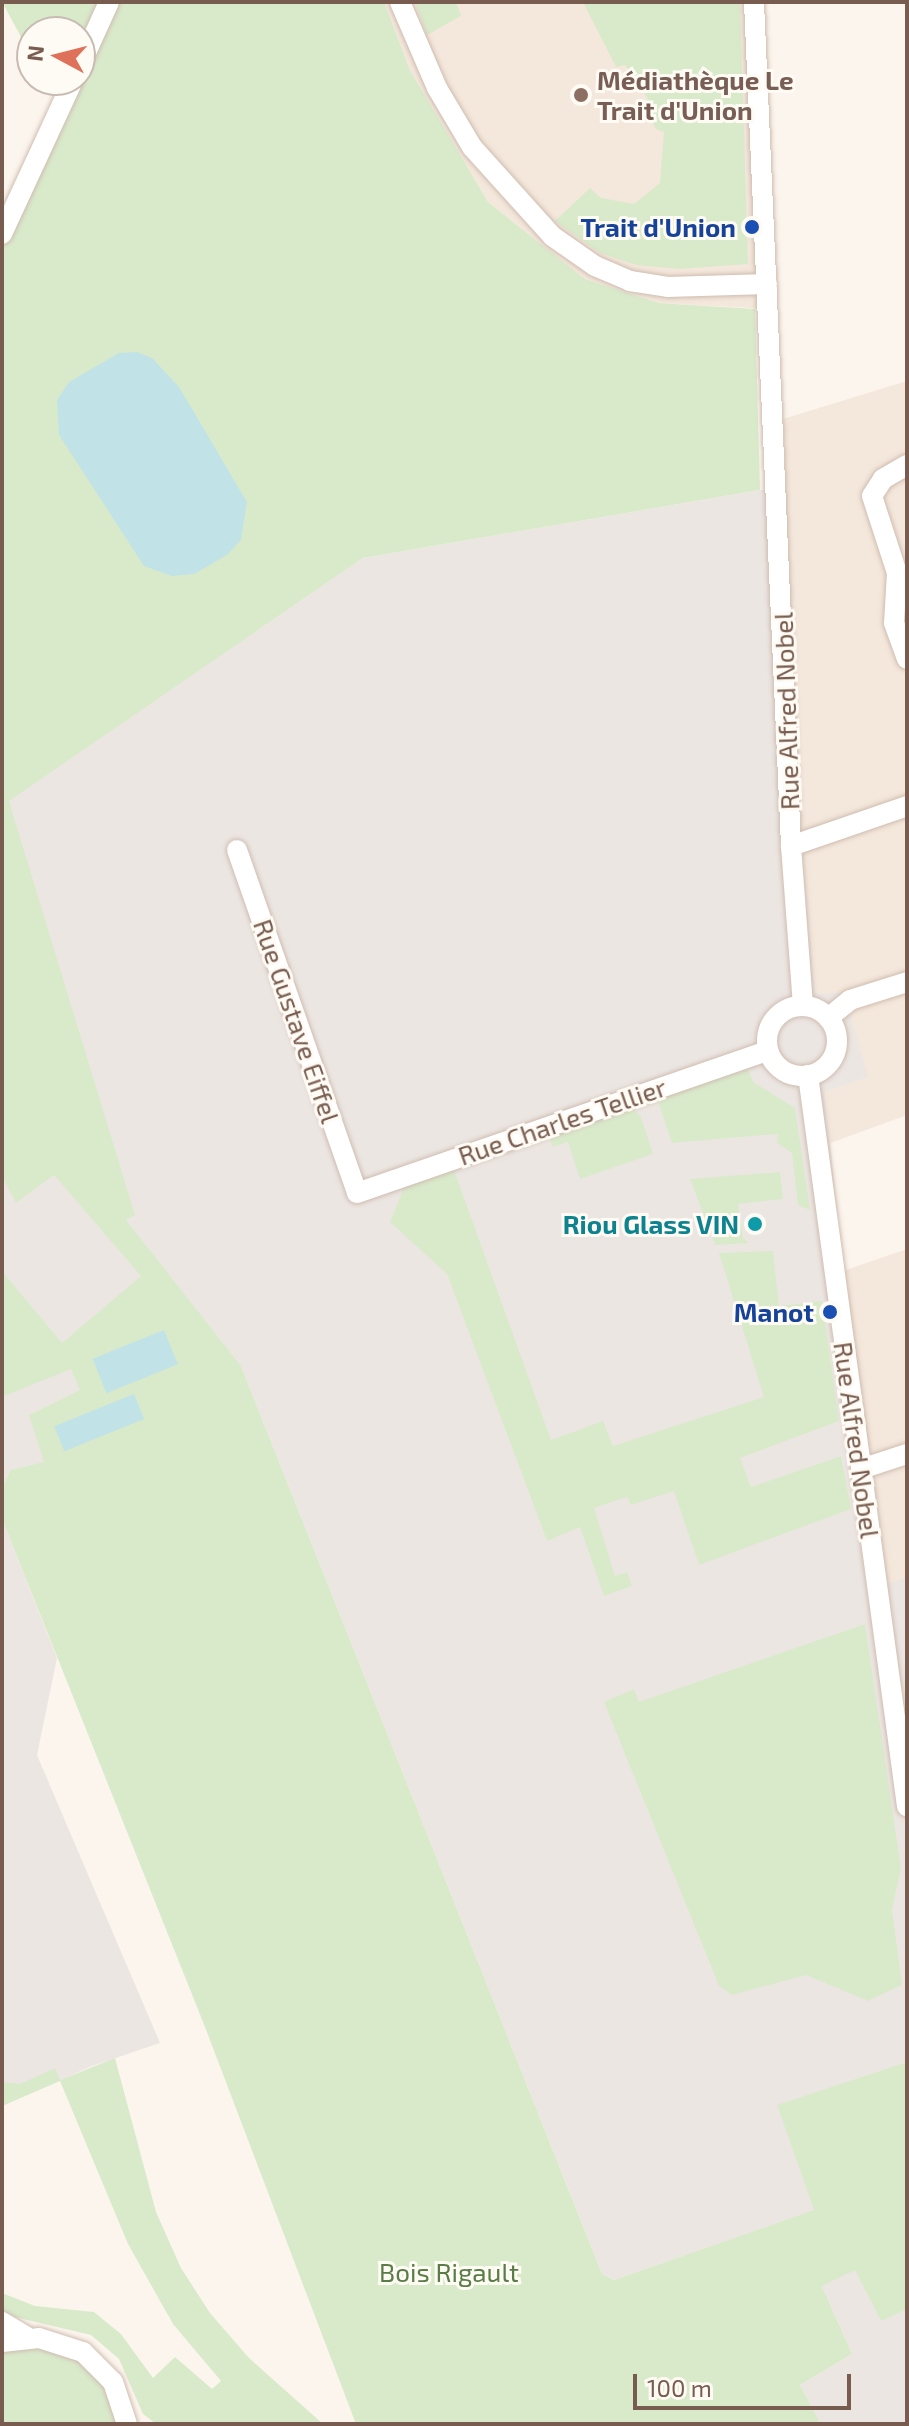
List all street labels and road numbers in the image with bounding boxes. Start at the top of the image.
street label: Rue Alfred Nobel [767,611,805,811]
street label: Rue Gustave Eiffel [247,915,347,1127]
street label: Rue Charles Tellier [454,1071,670,1171]
street label: Rue Alfred Nobel [828,1339,886,1541]

